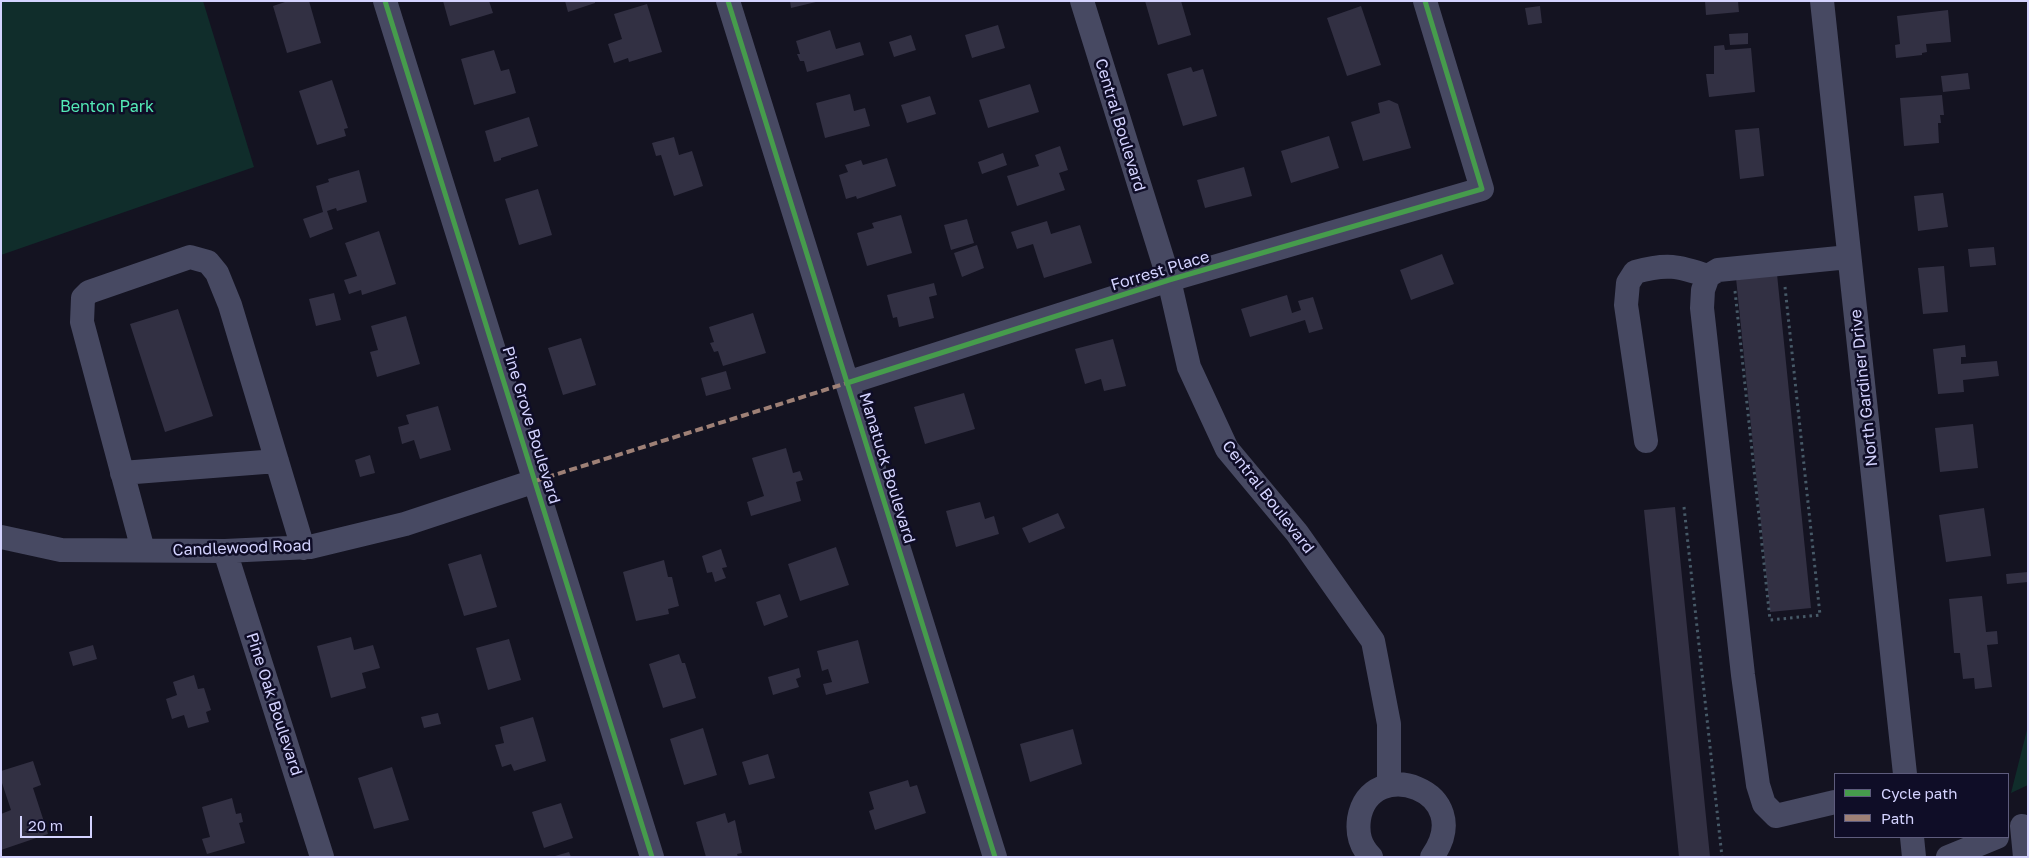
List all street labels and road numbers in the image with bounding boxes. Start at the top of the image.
street label: Central Boulevard [1091,56,1149,194]
street label: Forrest Place [1108,247,1212,295]
street label: North Gardiner Drive [1846,308,1882,468]
street label: Pine Grove Boulevard [498,344,564,506]
street label: Manatuck Boulevard [855,390,919,546]
street label: Central Boulevard [1218,437,1318,557]
street label: Candlewood Road [172,536,312,560]
street label: Pine Oak Boulevard [242,630,306,778]

